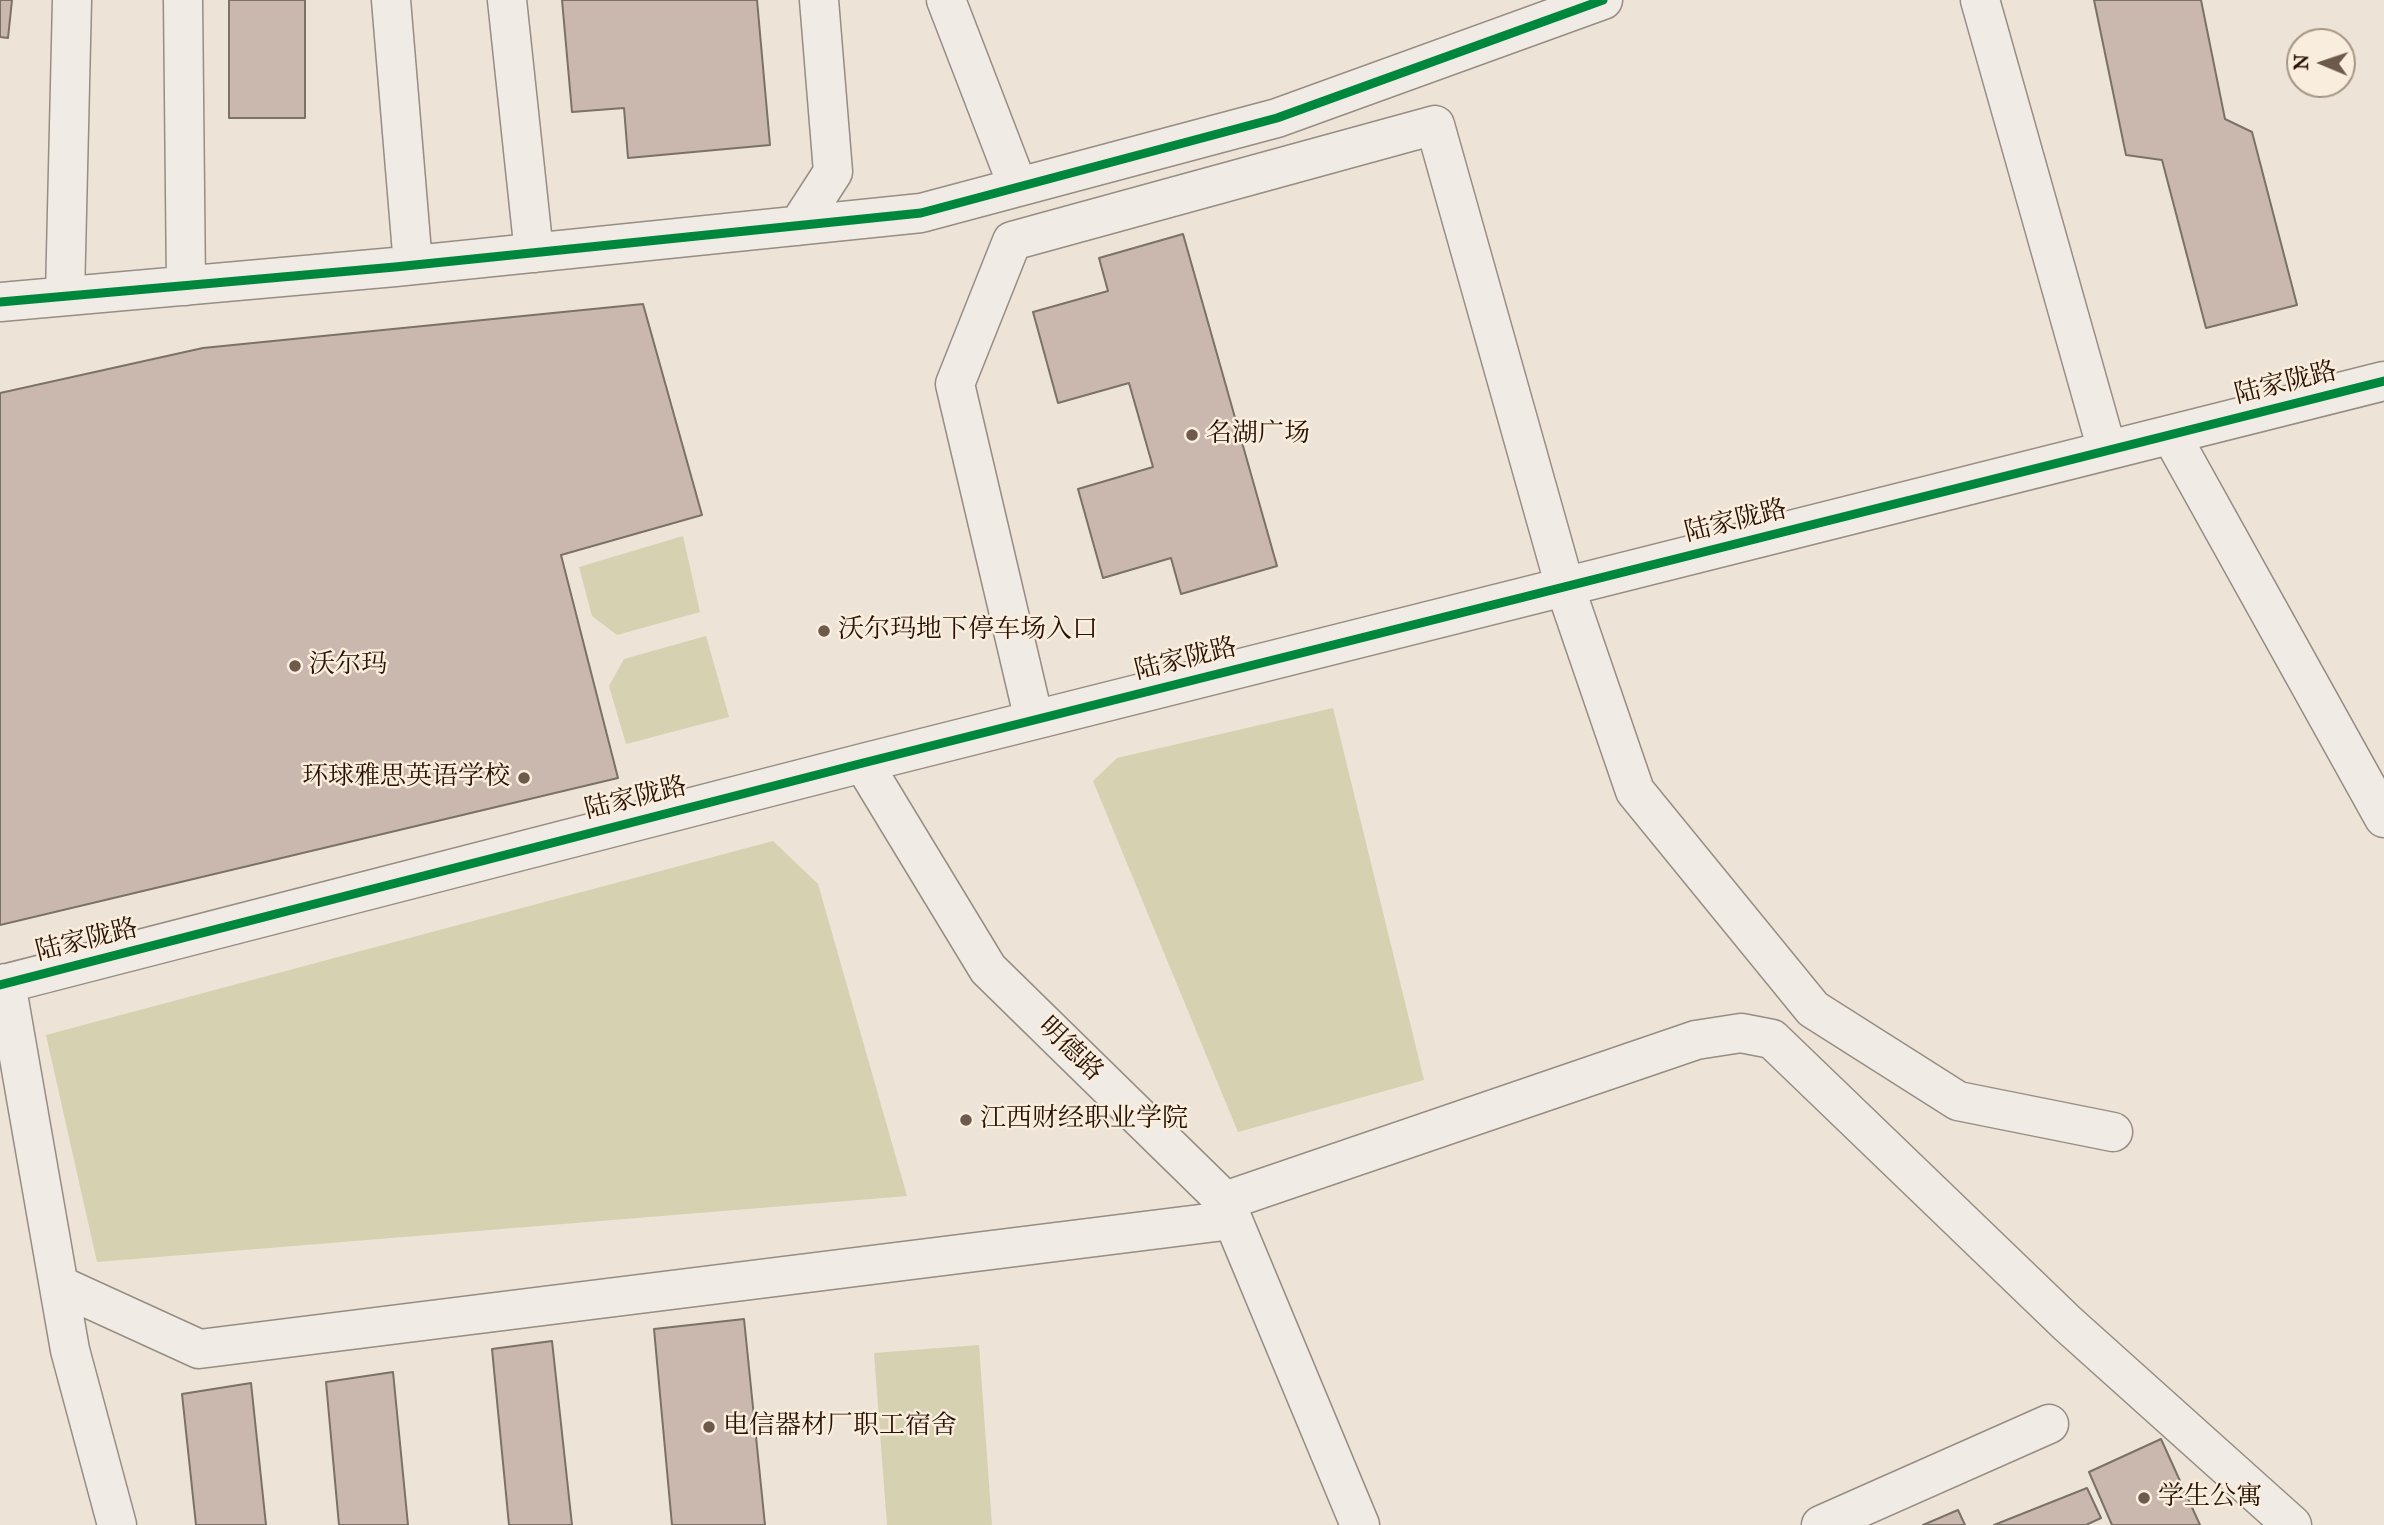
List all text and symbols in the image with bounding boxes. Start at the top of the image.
north arrow [2286,28,2356,98]
text: N [2290,54,2313,71]
street label: 陆家陇路 [2232,356,2340,412]
place label: 名湖广场 [1206,419,1310,451]
marker: 名湖广场 [1184,427,1200,443]
street label: 陆家陇路 [1682,494,1790,550]
place label: 沃尔玛地下停车场入口 [838,615,1098,647]
marker: 沃尔玛地下停车场入口 [816,623,832,639]
street label: 陆家陇路 [1132,632,1240,688]
place label: 沃尔玛 [309,650,387,682]
marker: 沃尔玛 [287,658,303,674]
place label: 环球雅思英语学校 [302,762,510,794]
marker: 环球雅思英语学校 [516,770,532,786]
street label: 陆家陇路 [582,771,690,827]
street label: 陆家陇路 [33,913,141,969]
street label: 明德路 [1031,1012,1109,1088]
place label: 江西财经职业学院 [980,1104,1188,1136]
marker: 江西财经职业学院 [958,1112,974,1128]
place label: 电信器材厂职工宿舍 [723,1411,957,1443]
marker: 电信器材厂职工宿舍 [701,1419,717,1435]
place label: 学生公寓 [2158,1482,2262,1514]
marker: 学生公寓 [2136,1490,2152,1506]

